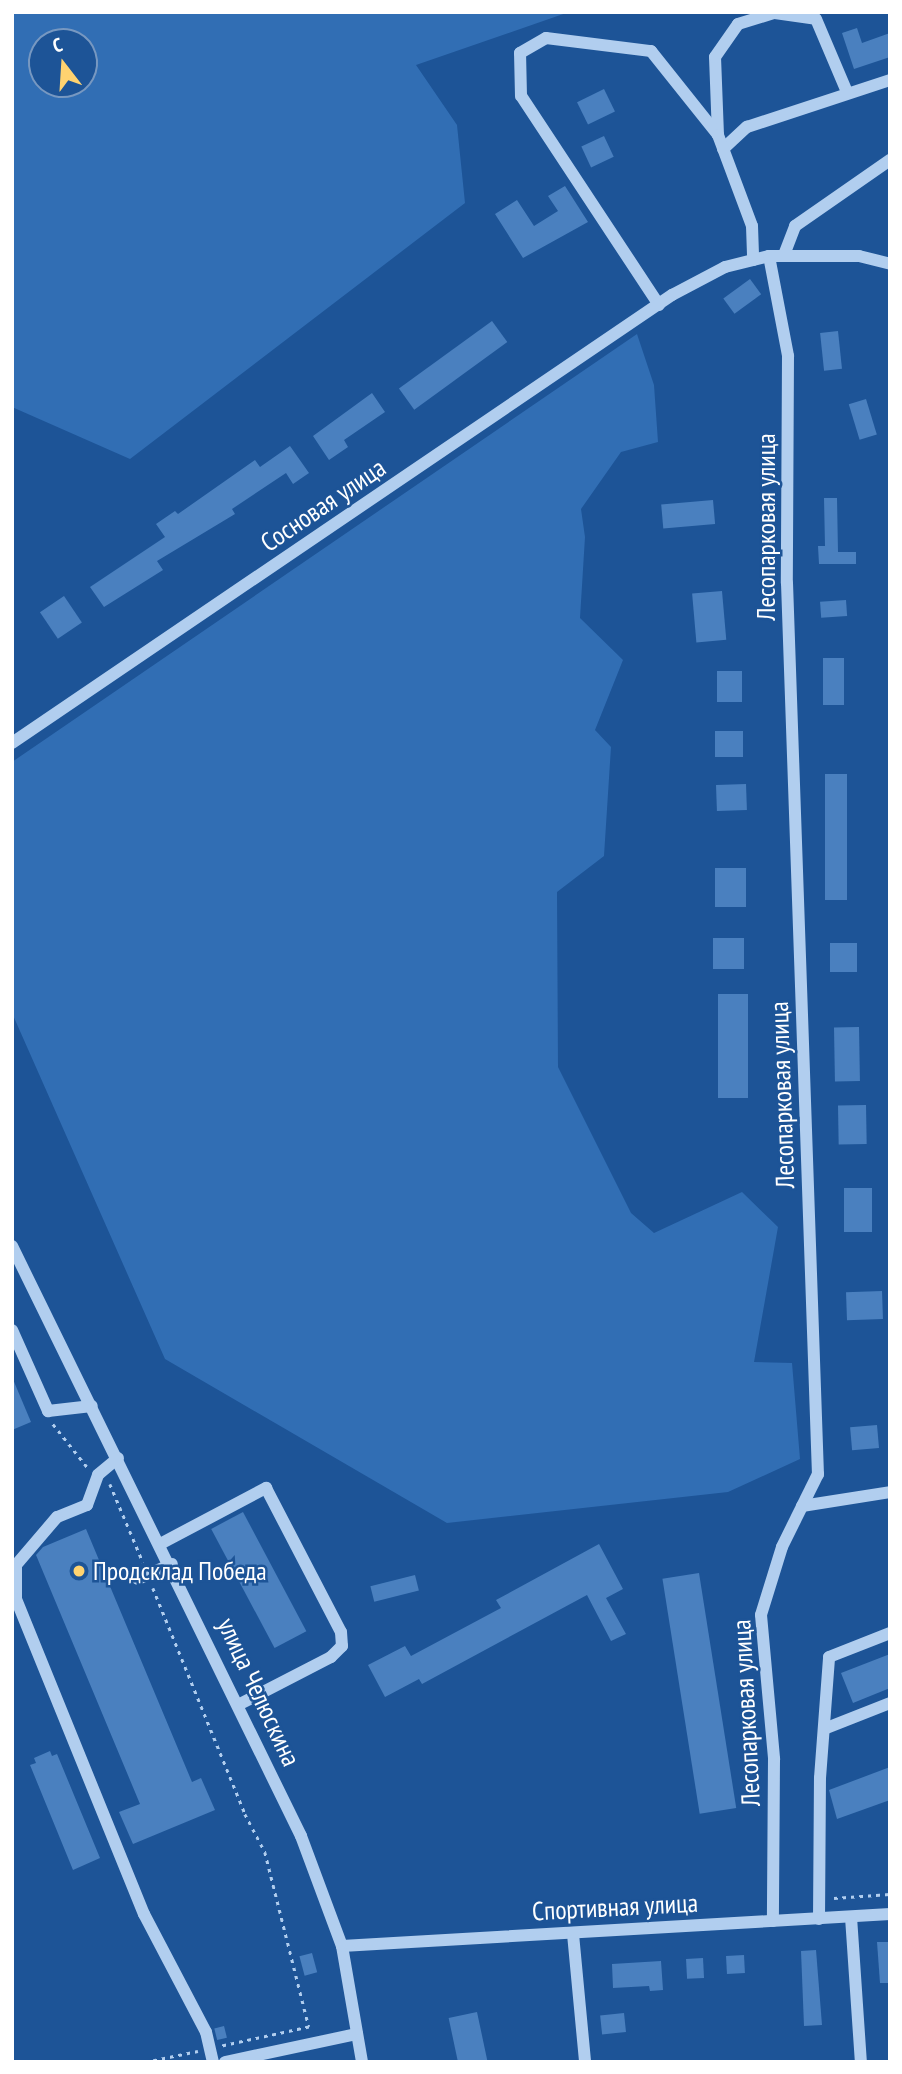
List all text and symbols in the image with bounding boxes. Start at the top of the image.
north arrow [28,28,98,98]
text: С [50,32,65,58]
street label: Лесопарковая улица [750,433,782,621]
street label: Сосновая улица [255,452,391,558]
street label: Лесопарковая улица [763,1001,801,1189]
place label: Продсклад Победа [93,1555,267,1587]
marker: Продсклад Победа [71,1563,87,1579]
street label: улица Челюскина [211,1613,307,1771]
street label: Лесопарковая улица [726,1619,766,1807]
street label: Спортивная улица [531,1887,699,1927]

